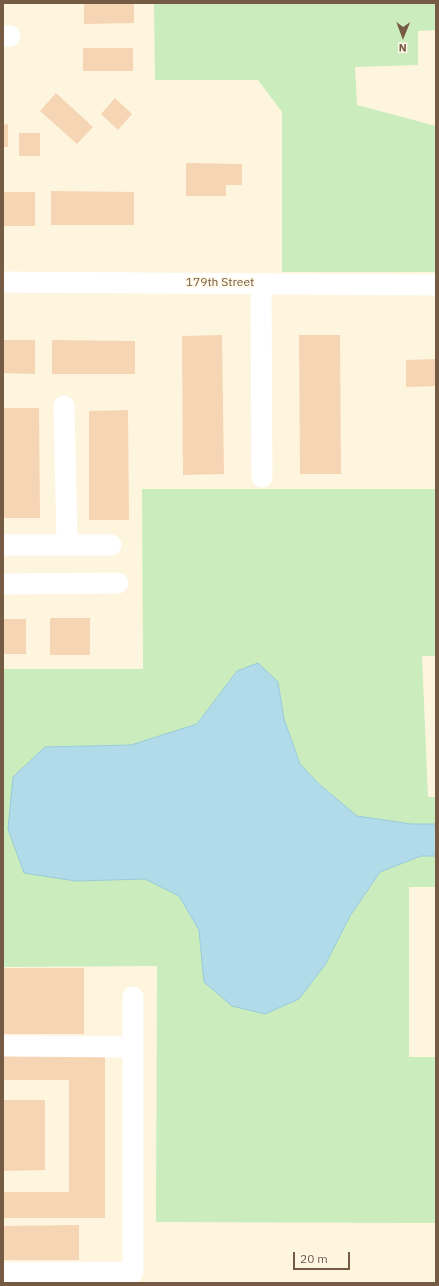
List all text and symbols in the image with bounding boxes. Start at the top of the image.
north arrow [383,16,423,56]
text: N [399,41,407,55]
street label: 179th Street [186,276,254,290]
scale bar [295,1244,352,1270]
text: 20 m [300,1251,328,1266]

